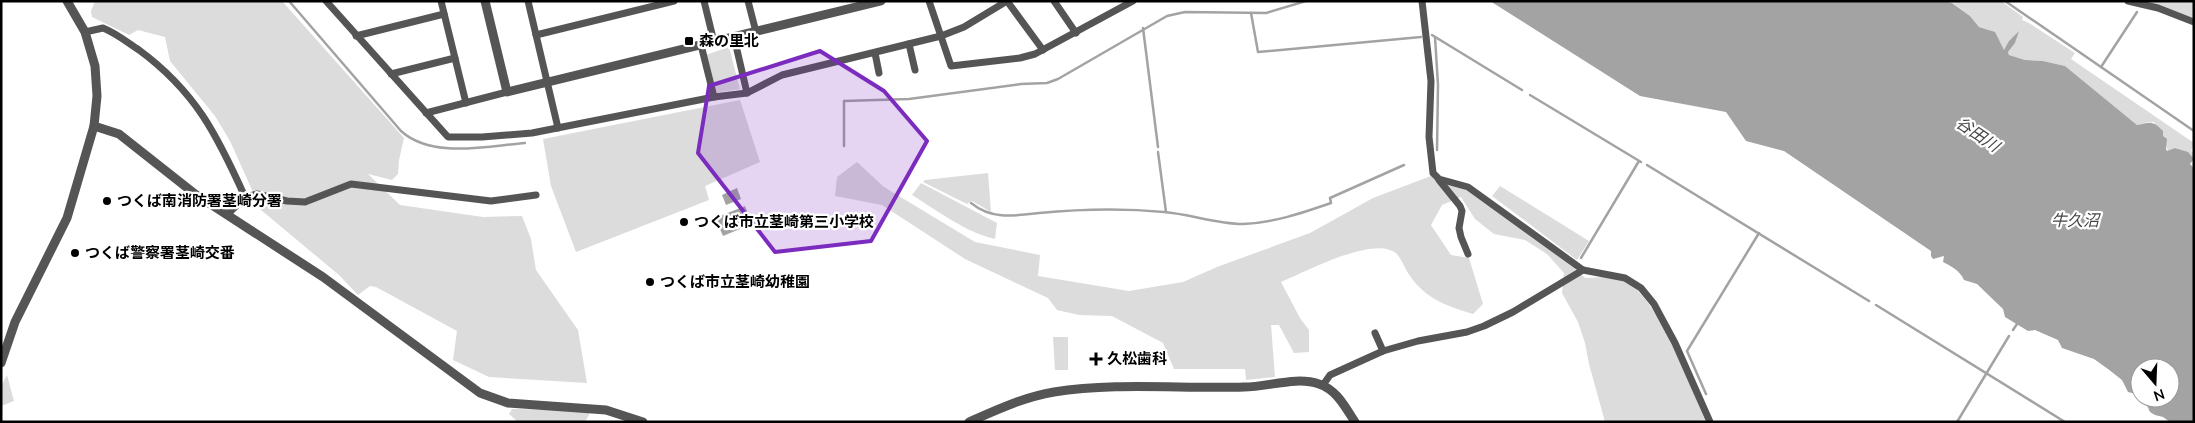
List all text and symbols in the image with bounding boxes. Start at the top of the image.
place label: 森の里北 [699,31,759,51]
marker: 森の里北 [683,35,695,47]
water label: 谷田川 [1951,112,2005,158]
place label: つくば南消防署茎崎分署 [117,191,282,211]
marker: つくば南消防署茎崎分署 [101,195,113,207]
water label: 牛久沼 [2051,210,2101,232]
place label: つくば市立茎崎第三小学校 [694,212,874,232]
marker: つくば市立茎崎第三小学校 [678,216,690,228]
place label: つくば警察署茎崎交番 [85,243,235,263]
marker: つくば警察署茎崎交番 [69,247,81,259]
place label: つくば市立茎崎幼稚園 [660,272,810,292]
marker: つくば市立茎崎幼稚園 [644,276,656,288]
place label: 久松歯科 [1107,349,1167,369]
marker: 久松歯科 [1089,352,1103,366]
north arrow [2130,358,2180,408]
text: N [2151,384,2167,406]

